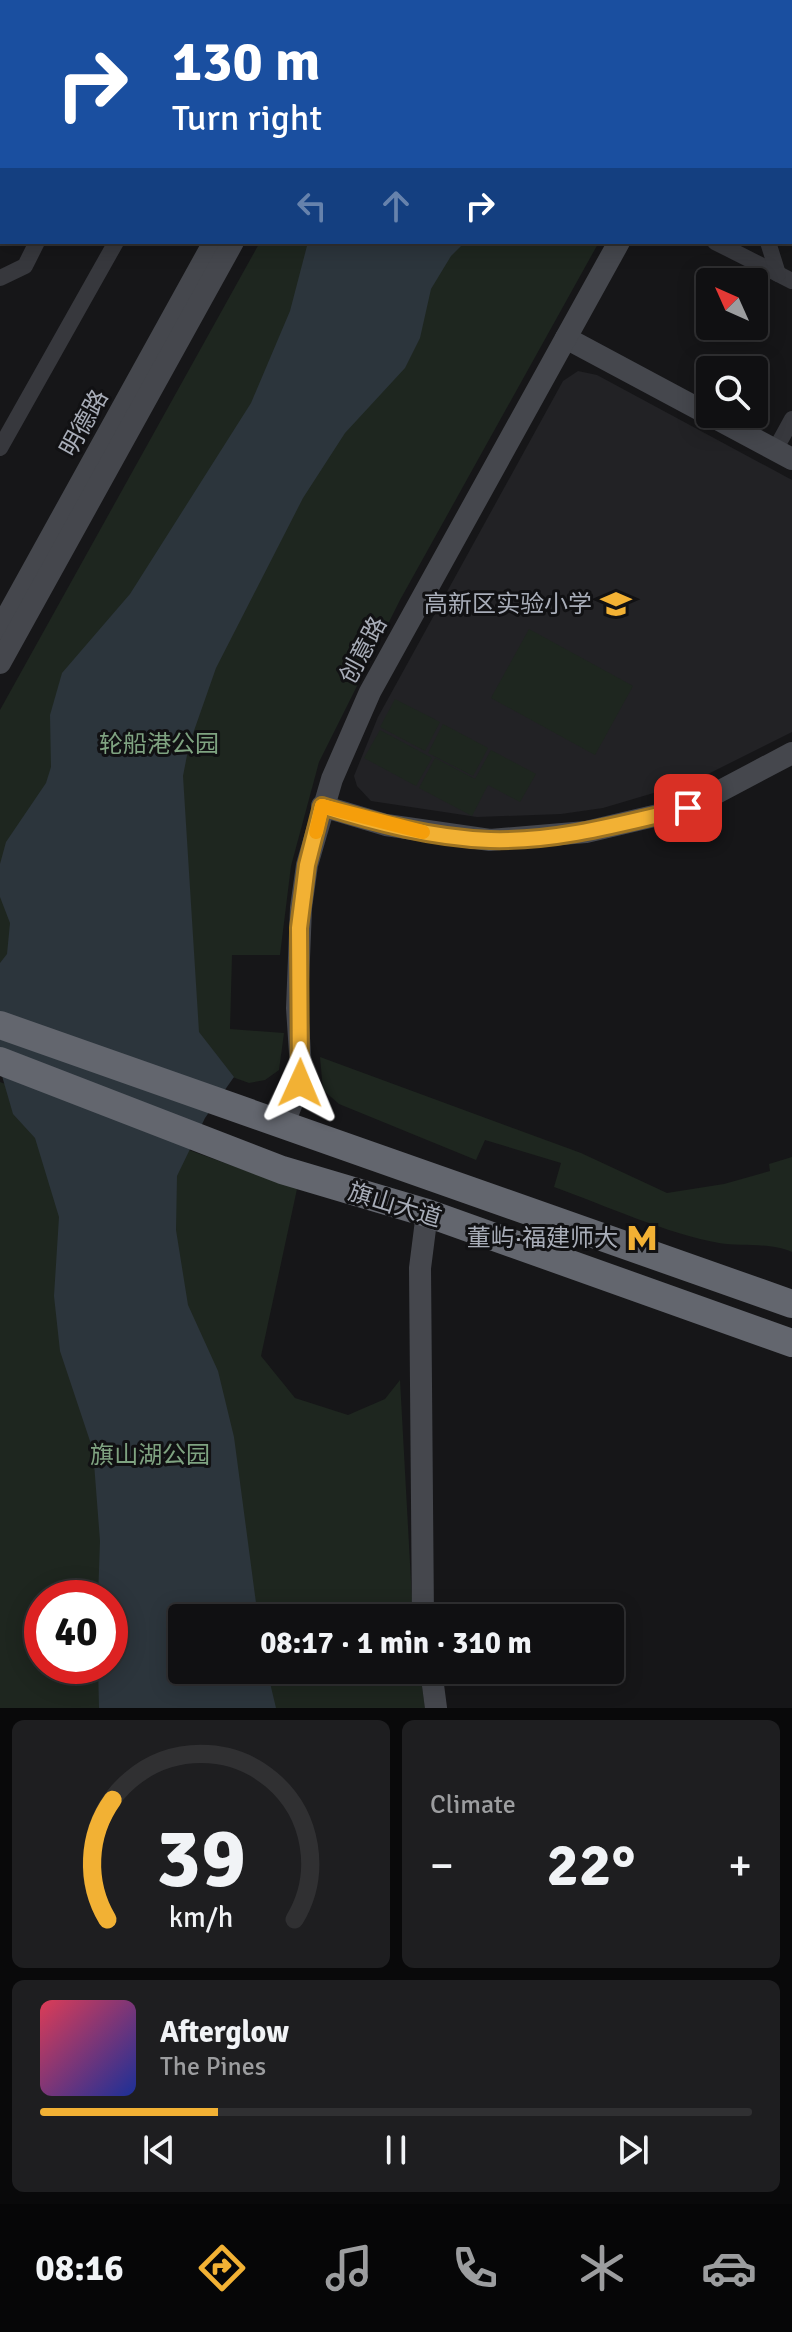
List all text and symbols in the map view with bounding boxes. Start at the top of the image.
text: 130 m [172,27,320,96]
icon: right [40,32,144,136]
text: Turn right [172,96,322,141]
icon: left [290,184,334,228]
icon: ahead [374,184,418,228]
icon: right [458,184,502,228]
north arrow [696,268,768,340]
map controls [696,268,768,428]
button: search [696,356,768,428]
street label: 明德路 [53,384,115,462]
school or university icon: 高新区实验小学 [599,587,633,621]
place label: 高新区实验小学 [424,589,592,619]
street label: 创意路 [333,611,393,689]
park label: 轮船港公园 [99,729,219,759]
pin [654,774,722,842]
icon: arrive [666,786,710,830]
position arrow [258,1041,342,1125]
street label: 旗山大道 [345,1177,445,1233]
metro station icon: 董屿·福建师大 [625,1221,659,1255]
place label: 董屿·福建师大 [467,1223,618,1253]
park label: 旗山湖公园 [90,1440,210,1470]
speed limit sign: 40 [24,1580,128,1684]
text: 08:17 · 1 min · 310 m [260,1625,532,1662]
text: Climate [430,1789,516,1821]
text: 39 [156,1808,246,1910]
text: 22° [547,1829,635,1903]
text: − [430,1839,454,1893]
text: + [728,1839,752,1893]
text: km/h [169,1900,233,1935]
text: Afterglow [160,2014,289,2051]
text: The Pines [160,2051,266,2083]
icon: previous [137,2128,181,2172]
icon: pause [374,2128,418,2172]
icon: next [611,2128,655,2172]
icon: directions [194,2240,250,2296]
icon: music [321,2240,377,2296]
icon: phone [447,2240,503,2296]
icon: climate [574,2240,630,2296]
icon: car [701,2240,757,2296]
text: 08:16 [35,2246,124,2291]

